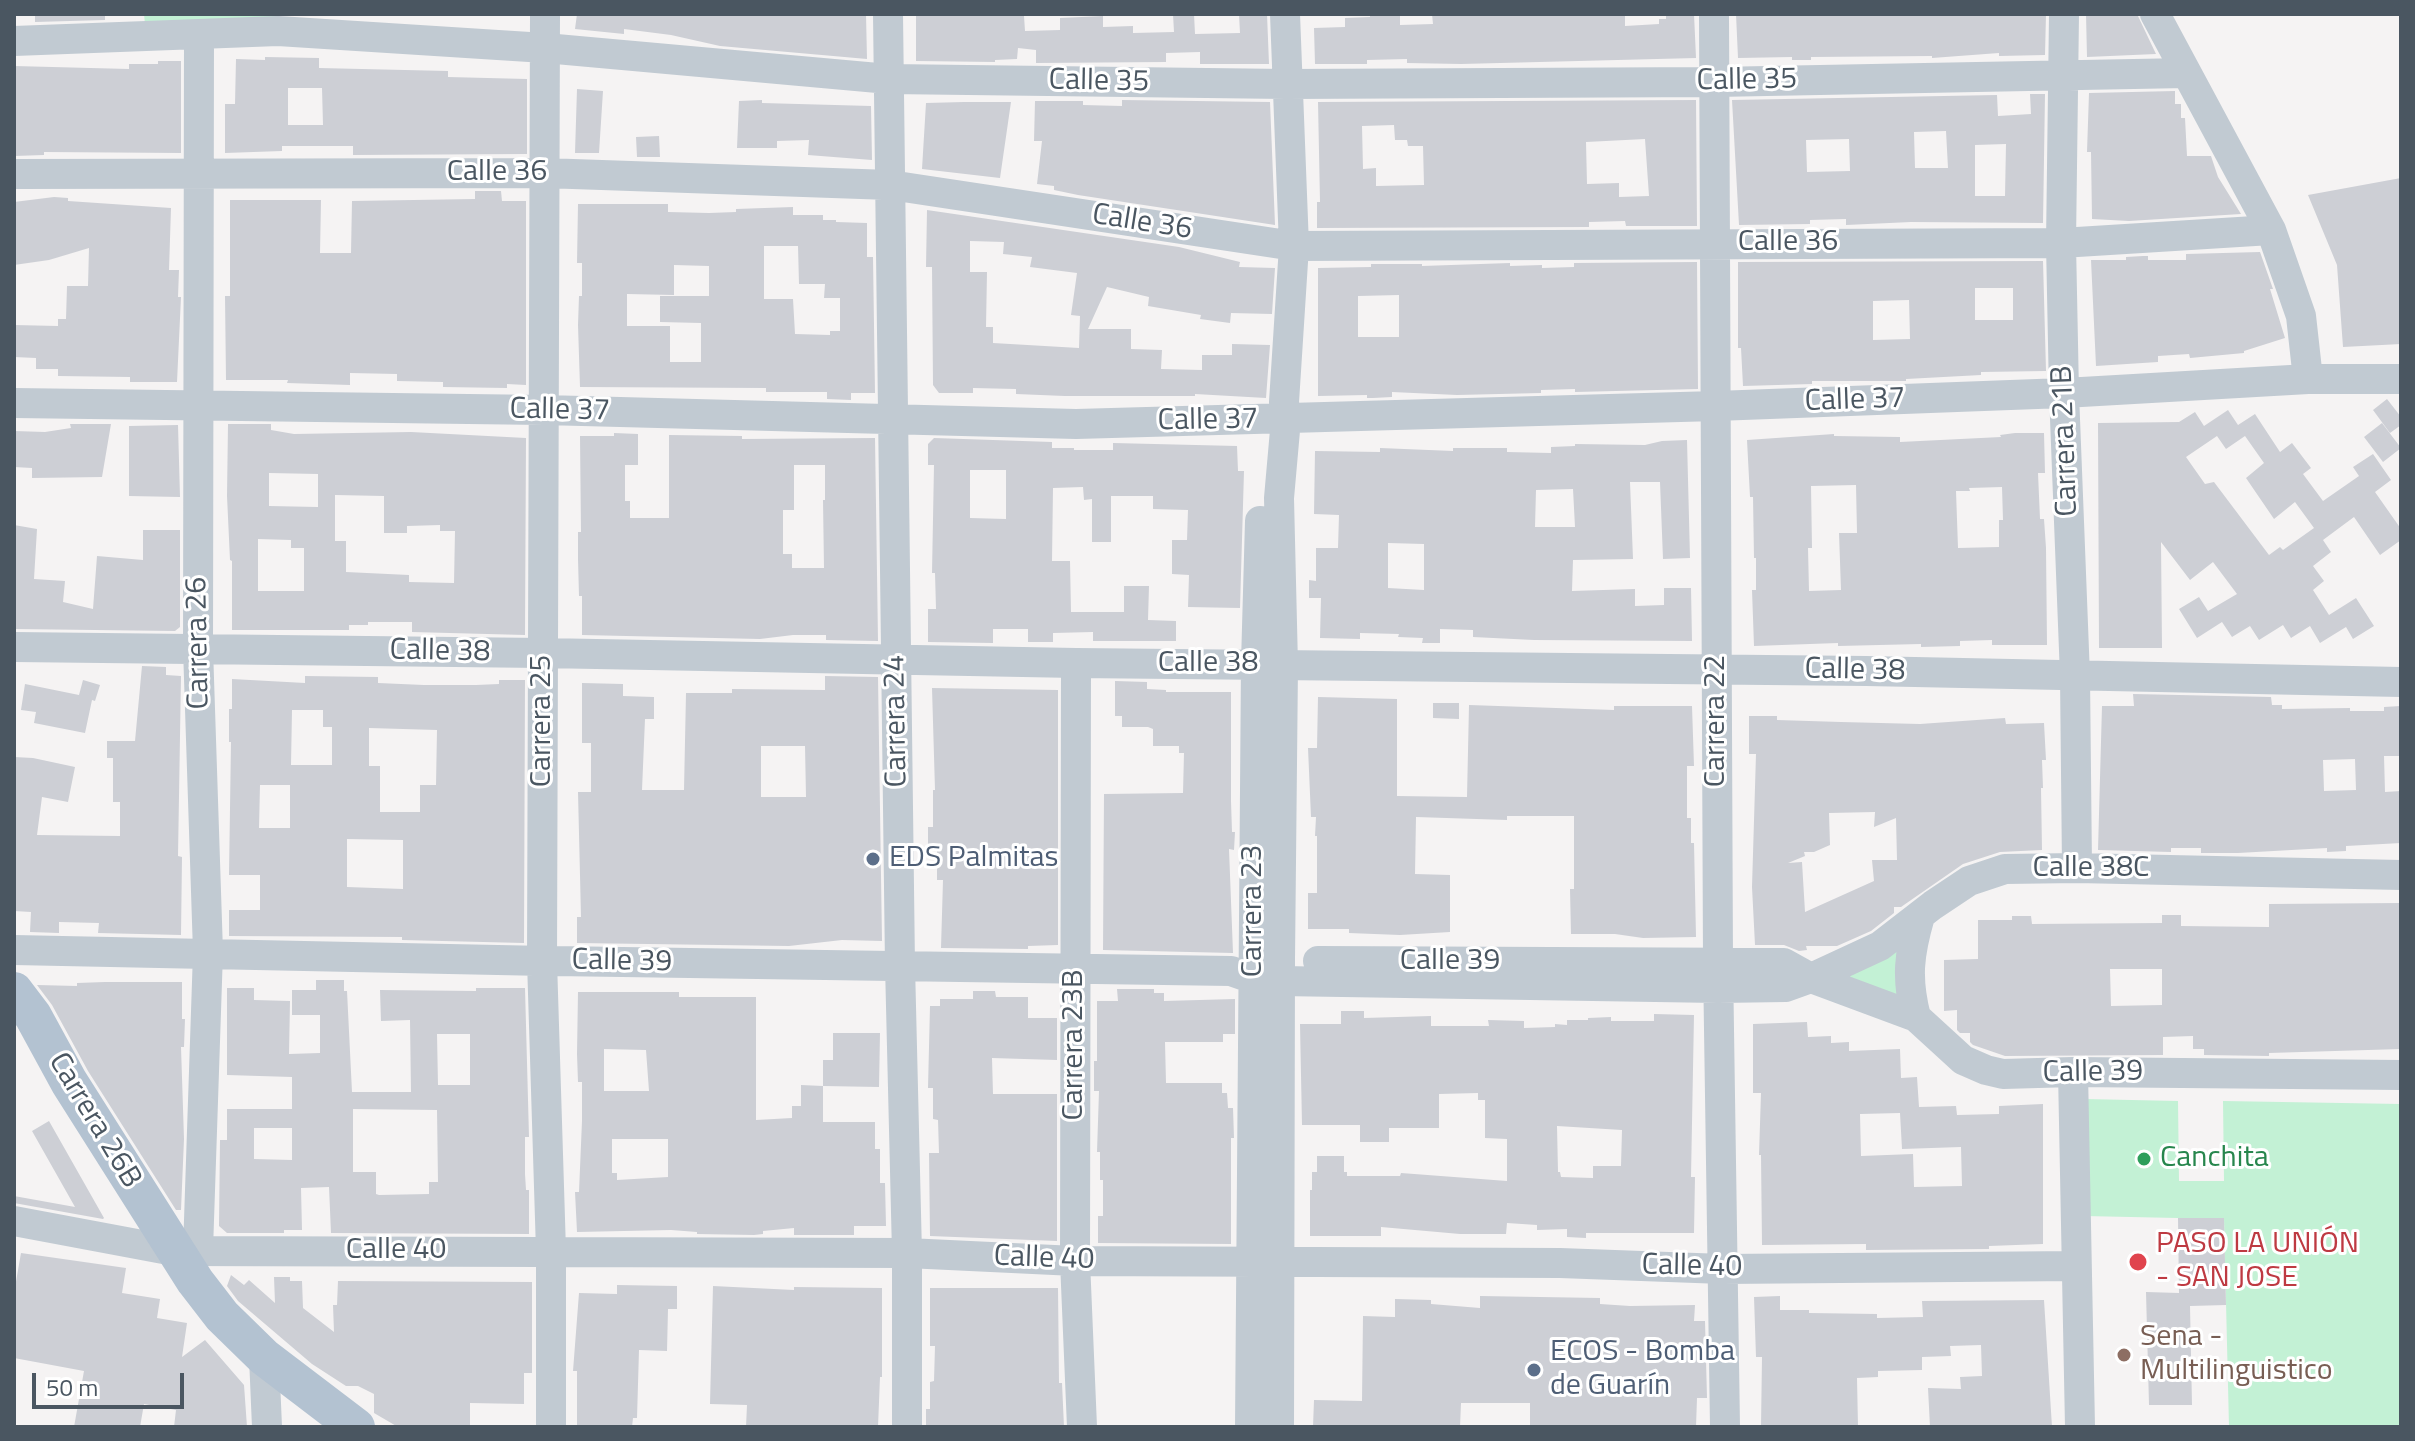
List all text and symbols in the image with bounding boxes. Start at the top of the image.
street label: Calle 35 [1696,62,1798,100]
street label: Calle 35 [1048,63,1150,101]
street label: Calle 36 [447,155,547,191]
street label: Calle 36 [1090,197,1194,249]
street label: Calle 36 [1738,225,1838,261]
street label: Carrera 21B [2045,365,2087,517]
street label: Calle 37 [1804,381,1906,421]
street label: Calle 37 [509,392,611,430]
street label: Calle 37 [1157,402,1259,440]
street label: Carrera 26 [180,576,218,710]
street label: Calle 38 [389,633,491,671]
street label: Calle 38 [1158,646,1258,682]
street label: Calle 38 [1804,652,1906,690]
street label: Carrera 24 [878,654,916,788]
street label: Carrera 25 [525,655,561,787]
street label: Carrera 22 [1699,655,1735,787]
place label: EDS Palmitas [889,841,1059,877]
street label: Carrera 23 [1236,845,1272,977]
marker: EDS Palmitas [864,850,882,868]
street label: Calle 38C [2033,851,2149,887]
street label: Calle 39 [571,943,673,981]
street label: Calle 39 [1400,944,1500,980]
street label: Carrera 23B [1057,969,1093,1121]
street label: Carrera 26B [40,1047,148,1195]
street label: Calle 39 [2042,1054,2144,1092]
place label: Canchita [2160,1141,2269,1177]
marker: Canchita [2135,1150,2153,1168]
place label: PASO LA UNIÓN - SAN JOSE [2156,1227,2359,1298]
street label: Calle 40 [346,1233,446,1269]
street label: Calle 40 [993,1239,1095,1279]
street label: Calle 40 [1641,1248,1743,1286]
marker: PASO LA UNIÓN - SAN JOSE [2127,1251,2149,1273]
place label: Sena - Multilinguistico [2140,1320,2332,1390]
place label: ECOS - Bomba de Guarín [1550,1335,1735,1406]
marker: Sena - Multilinguistico [2115,1346,2133,1364]
scale bar [36,1357,188,1407]
marker: ECOS - Bomba de Guarín [1525,1361,1543,1379]
text: 50 m [46,1369,98,1405]

